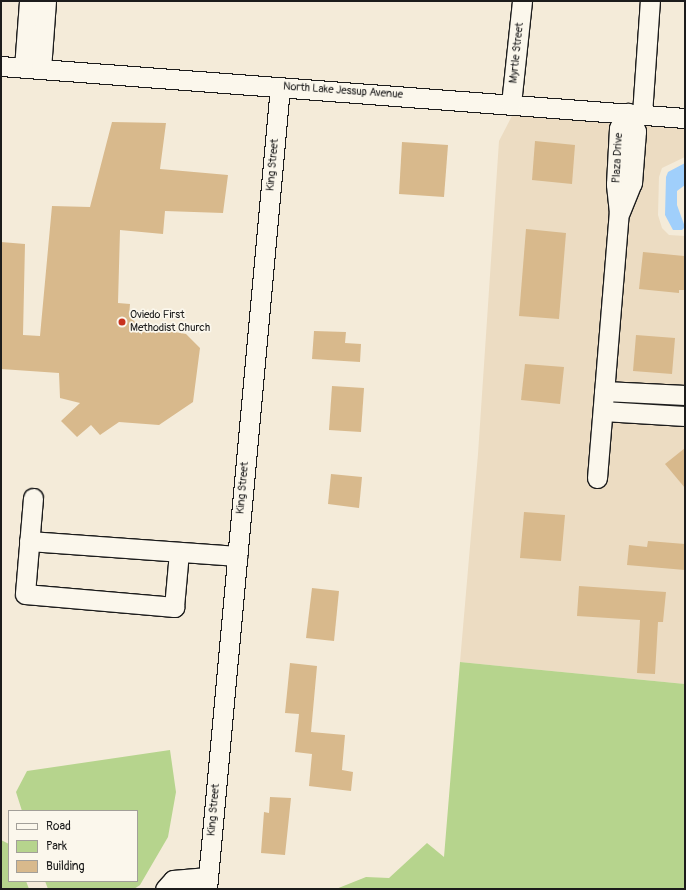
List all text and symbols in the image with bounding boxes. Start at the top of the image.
street label: Myrtle Street [507,22,527,84]
street label: North Lake Jessup Avenue [283,80,403,102]
street label: Plaza Drive [610,132,626,184]
street label: King Street [264,138,282,192]
place label: Oviedo First Methodist Church [130,309,210,335]
marker: Oviedo First Methodist Church [117,317,127,327]
street label: King Street [234,461,252,515]
street label: King Street [205,783,223,837]
legend [8,810,138,882]
text: Road [46,819,71,834]
text: Park [46,839,67,854]
text: Building [46,859,85,874]

